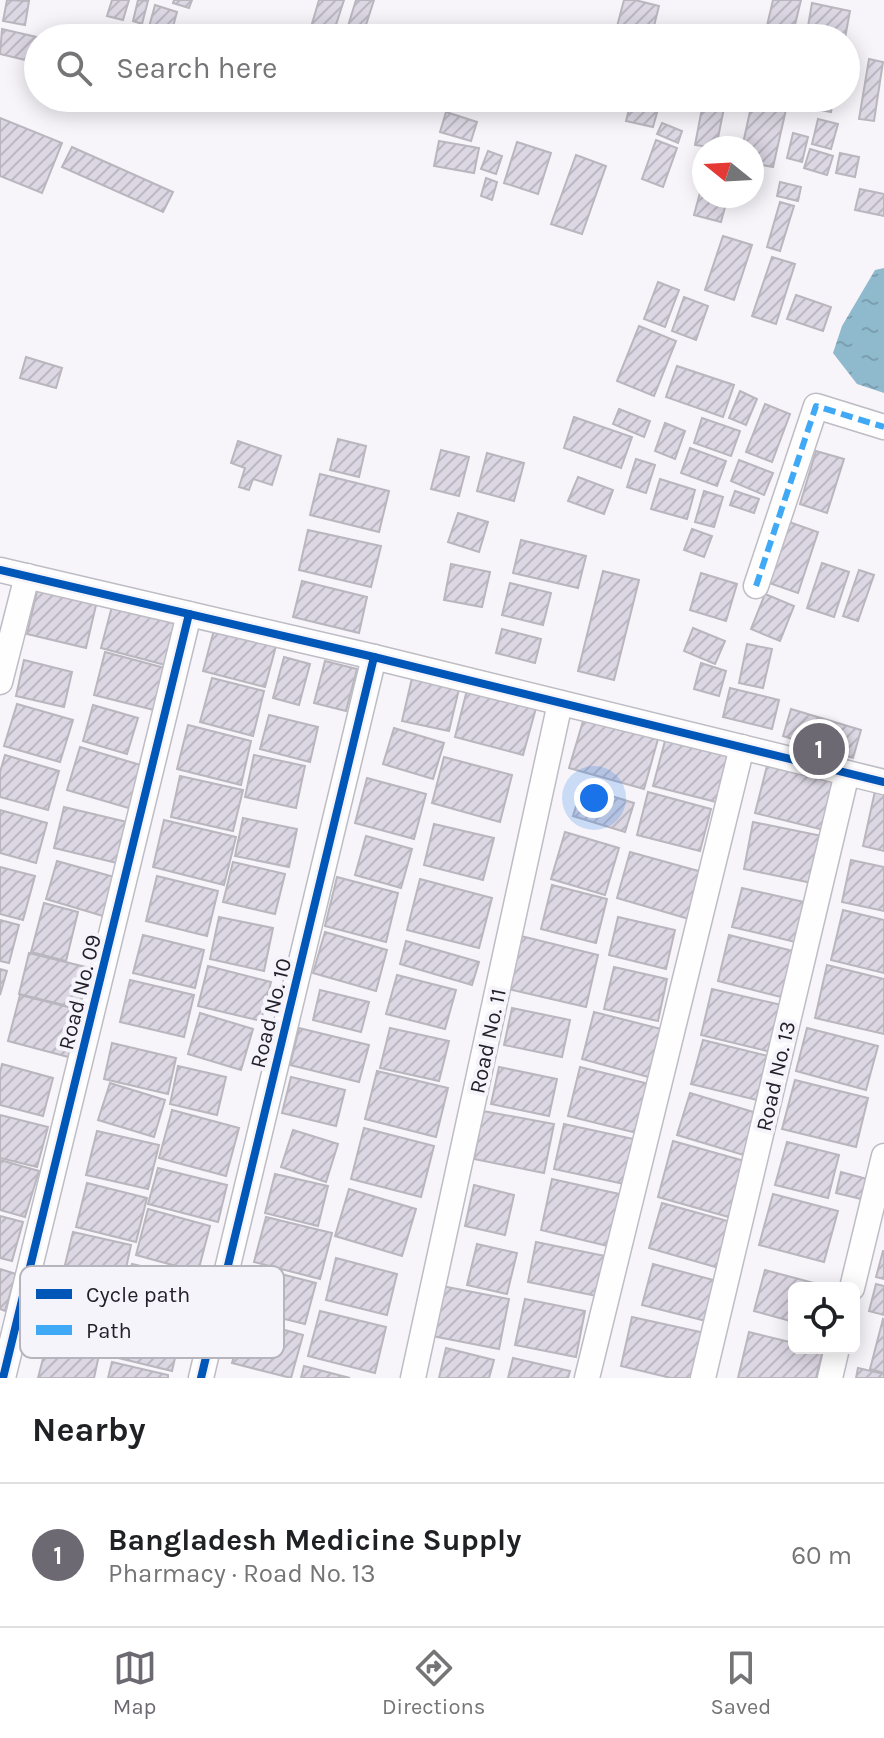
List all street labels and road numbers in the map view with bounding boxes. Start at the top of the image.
street label: Road No. 09 [53,932,107,1053]
street label: Road No. 10 [245,956,297,1071]
street label: Road No. 11 [464,986,512,1096]
street label: Road No. 13 [751,1019,801,1134]

